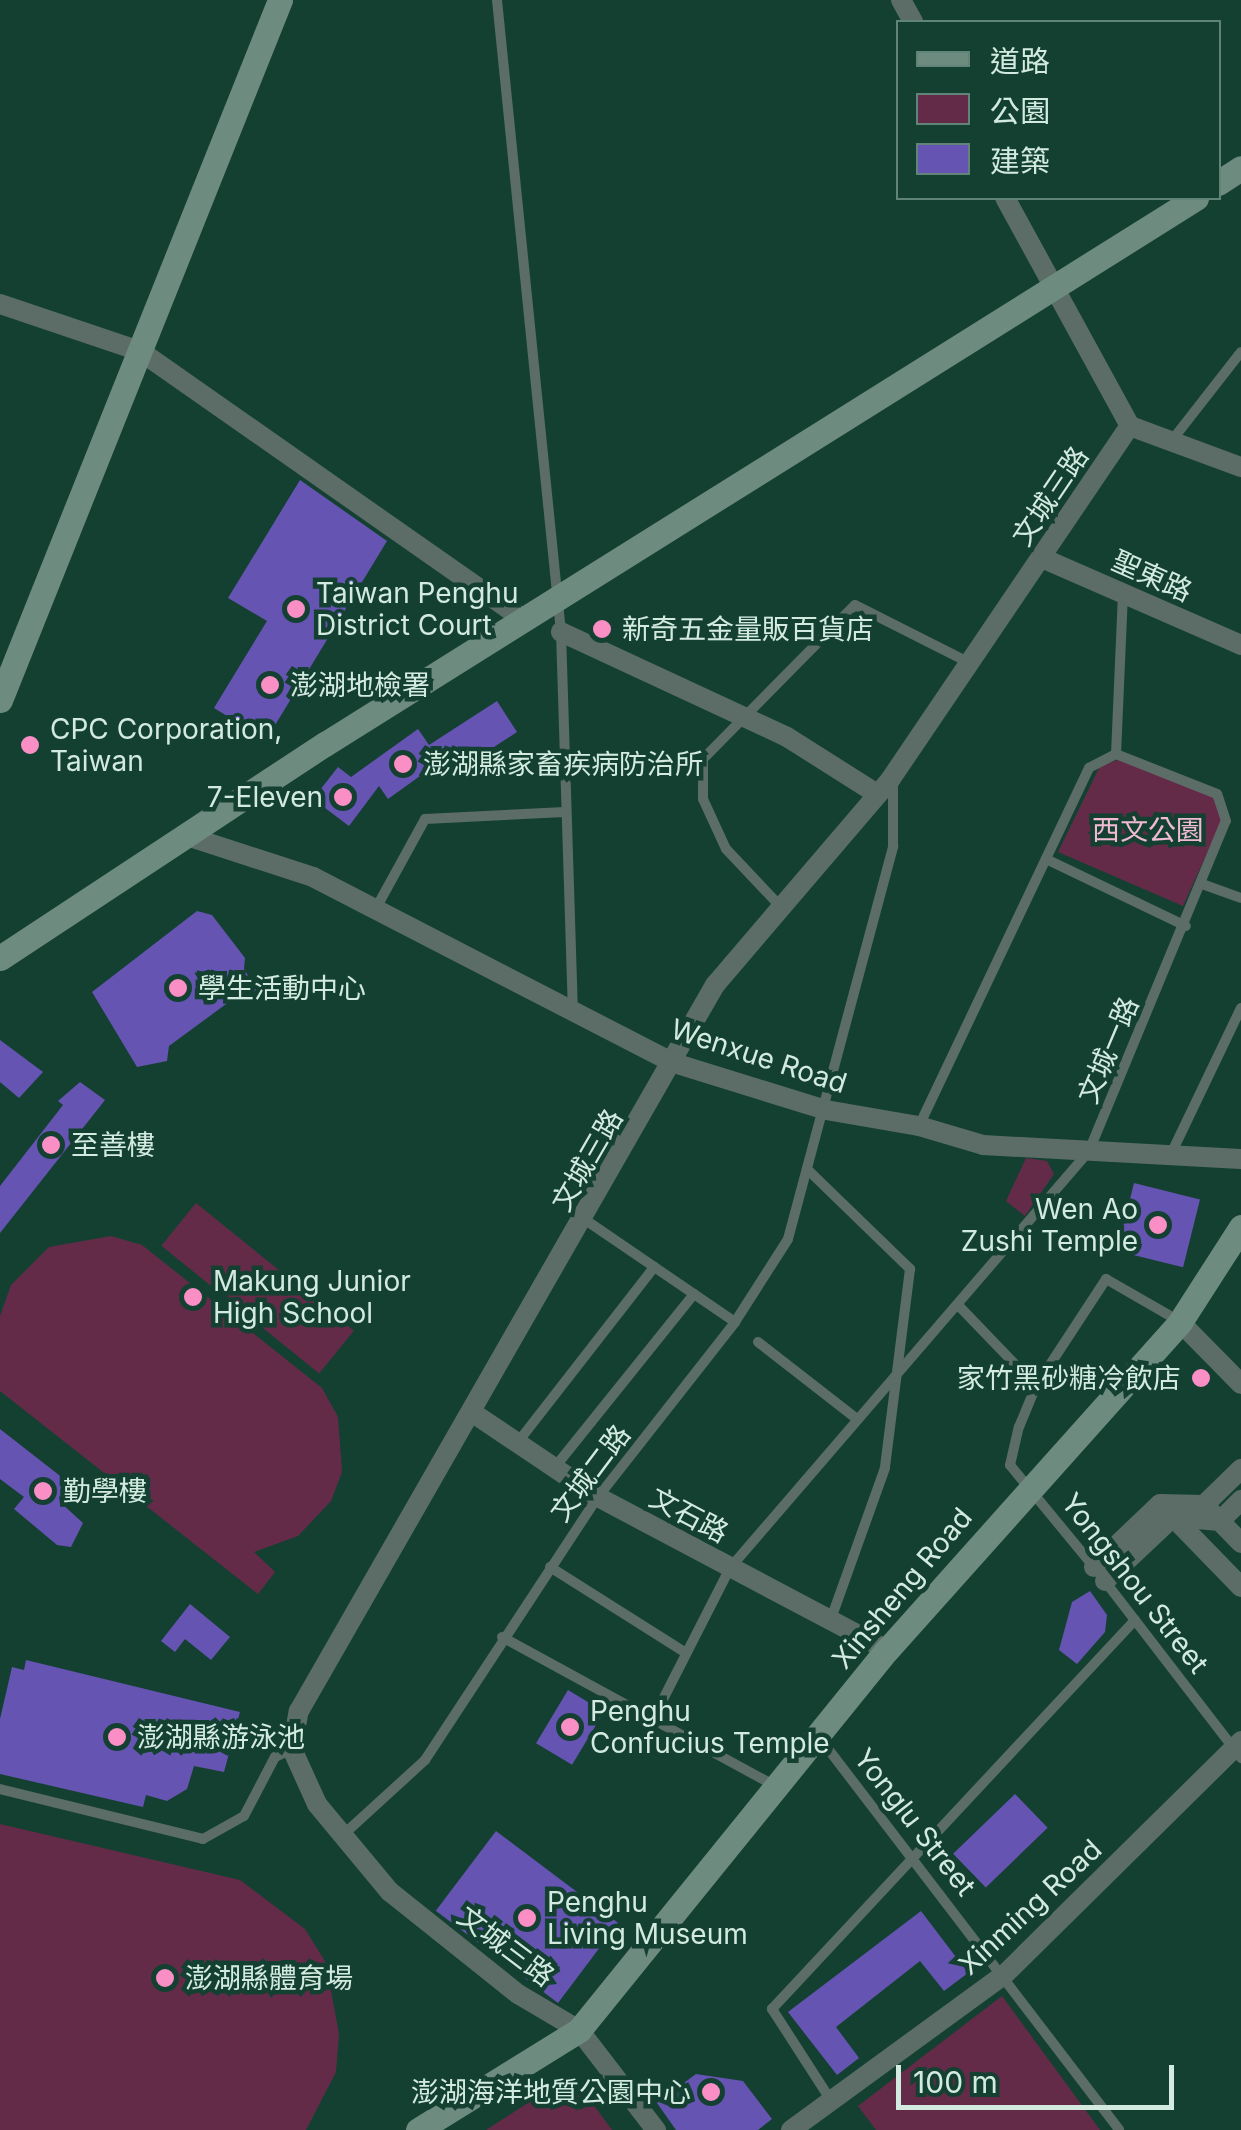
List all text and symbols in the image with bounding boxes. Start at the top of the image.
legend [896,20,1221,200]
text: 道路 [990,43,1050,79]
text: 公園 [990,93,1050,129]
text: 建築 [990,143,1050,179]
street label: 文城三路 [1005,440,1095,552]
street label: 聖東路 [1107,544,1197,608]
place label: Taiwan Penghu District Court [316,576,518,642]
marker: Taiwan Penghu District Court [285,598,307,620]
place label: 新奇五金量販百貨店 [622,612,874,646]
marker: 新奇五金量販百貨店 [591,618,613,640]
place label: 澎湖地檢署 [290,668,430,702]
marker: 澎湖地檢署 [259,674,281,696]
place label: CPC Corporation, Taiwan [50,712,282,778]
marker: CPC Corporation, Taiwan [19,734,41,756]
place label: 澎湖縣家畜疾病防治所 [423,747,703,781]
marker: 澎湖縣家畜疾病防治所 [392,753,414,775]
place label: 7-Eleven [207,780,323,814]
marker: 7-Eleven [332,786,354,808]
park label: 西文公園 [1092,813,1204,847]
place label: 學生活動中心 [198,971,366,1005]
marker: 學生活動中心 [167,977,189,999]
street label: 文城一路 [1071,992,1145,1108]
street label: Wenxue Road [667,1012,851,1100]
street label: 文城三路 [544,1103,630,1217]
place label: 至善樓 [71,1128,155,1162]
marker: 至善樓 [40,1134,62,1156]
place label: Wen Ao Zushi Temple [961,1192,1138,1258]
marker: Wen Ao Zushi Temple [1147,1214,1169,1236]
place label: Makung Junior High School [213,1264,411,1330]
marker: Makung Junior High School [182,1286,204,1308]
place label: 家竹黑砂糖冷飲店 [957,1361,1181,1395]
marker: 家竹黑砂糖冷飲店 [1190,1367,1212,1389]
street label: 文城二路 [543,1418,637,1528]
place label: 勤學樓 [63,1474,147,1508]
marker: 勤學樓 [32,1480,54,1502]
street label: 文石路 [644,1480,734,1550]
street label: Yongshou Street [1054,1486,1216,1680]
street label: Xinsheng Road [825,1501,979,1675]
place label: Penghu Confucius Temple [590,1694,830,1760]
marker: Penghu Confucius Temple [559,1716,581,1738]
place label: 澎湖縣游泳池 [137,1720,305,1754]
marker: 澎湖縣游泳池 [106,1726,128,1748]
street label: Yonglu Street [847,1742,983,1902]
street label: Xinming Road [952,1832,1108,1982]
place label: Penghu Living Museum [547,1885,748,1951]
street label: 文城三路 [451,1899,561,1993]
marker: Penghu Living Museum [516,1907,538,1929]
place label: 澎湖縣體育場 [185,1961,353,1995]
marker: 澎湖縣體育場 [154,1967,176,1989]
scale bar [901,2045,1178,2107]
text: 100 m [913,2064,998,2100]
place label: 澎湖海洋地質公園中心 [411,2075,691,2109]
marker: 澎湖海洋地質公園中心 [700,2081,722,2103]

